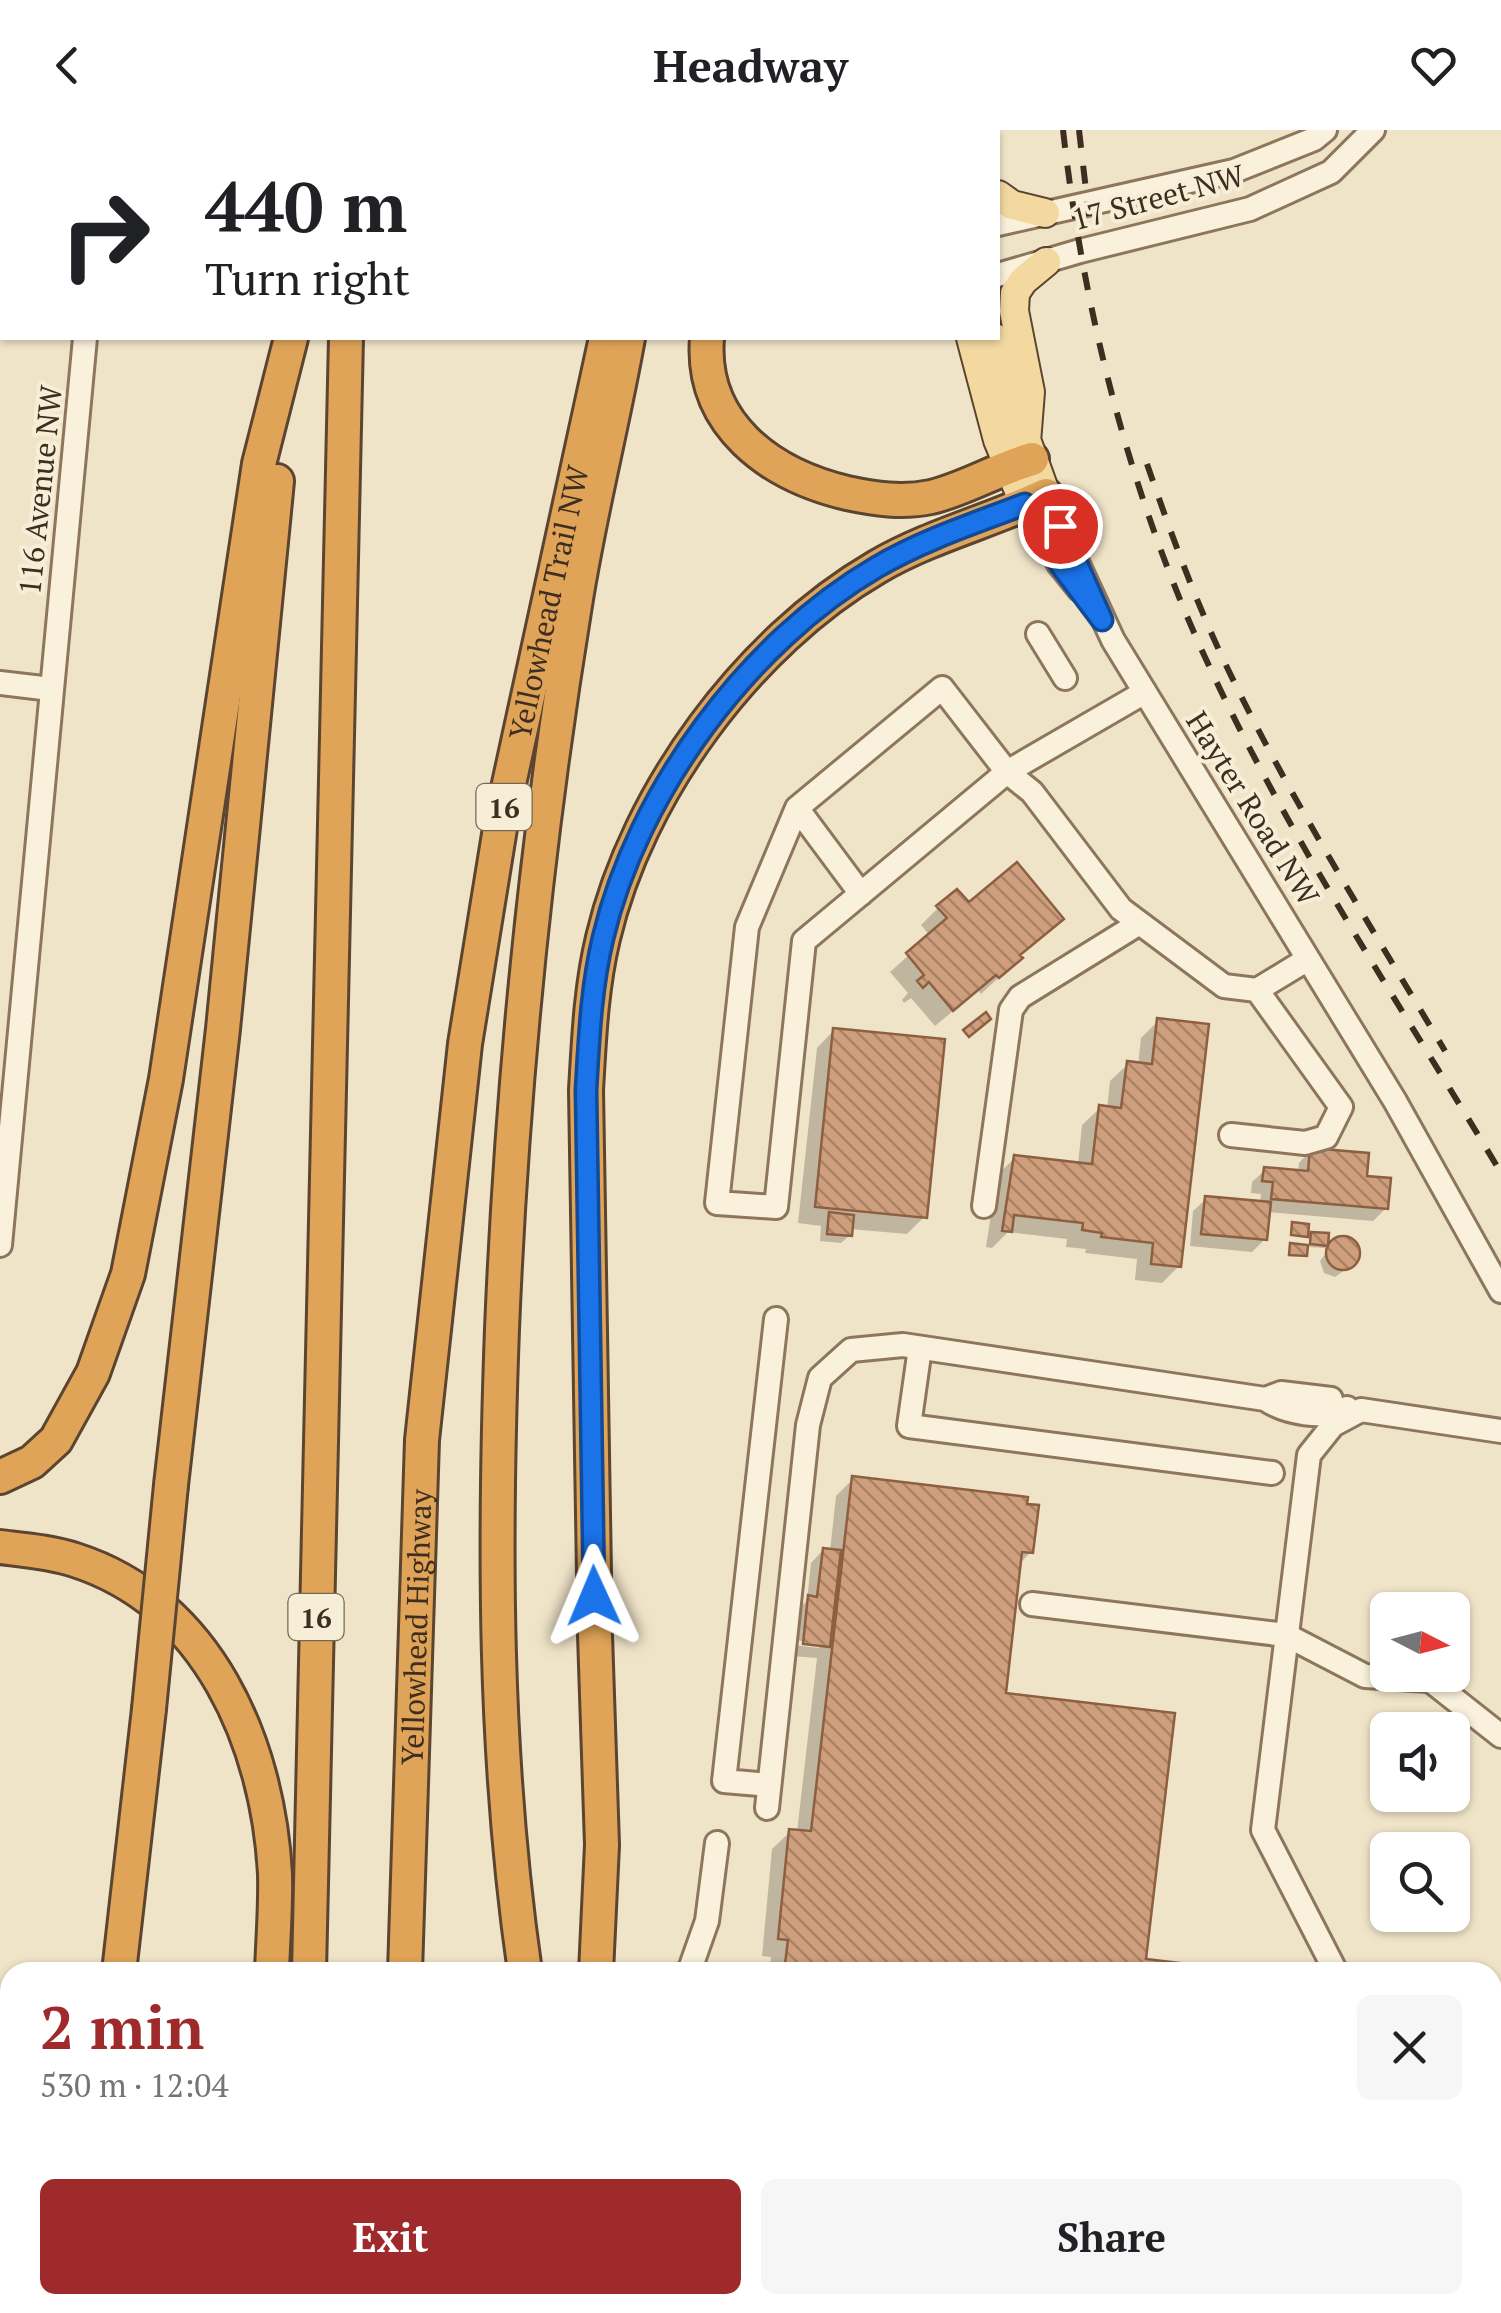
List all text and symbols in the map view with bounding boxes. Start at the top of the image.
text: Headway [653,35,848,95]
icon: back [40,38,95,93]
icon: heart [1406,38,1461,93]
street label: 17 Street NW [1068,155,1249,239]
text: 440 m [205,159,407,252]
icon: right [40,170,170,300]
text: Turn right [205,248,410,308]
street label: 116 Avenue NW [9,382,71,597]
street label: Yellowhead Trail NW [499,461,598,743]
pin [1018,484,1103,569]
icon: arrive [1033,499,1088,554]
street label: Hayter Road NW [1177,704,1329,913]
road number: 16 [476,784,532,830]
street label: Yellowhead Highway [392,1488,440,1766]
position arrow [542,1544,646,1648]
north arrow [1370,1592,1470,1692]
map controls [1370,1592,1470,1932]
road number: 16 [288,1594,344,1640]
button: sound [1370,1712,1470,1812]
button: search [1370,1832,1470,1932]
text: 2 min [40,1987,204,2066]
button: close [1357,1995,1462,2100]
text: 530 m · 12:04 [40,2064,228,2106]
button: Exit [40,2179,741,2294]
button: Share [761,2179,1462,2294]

